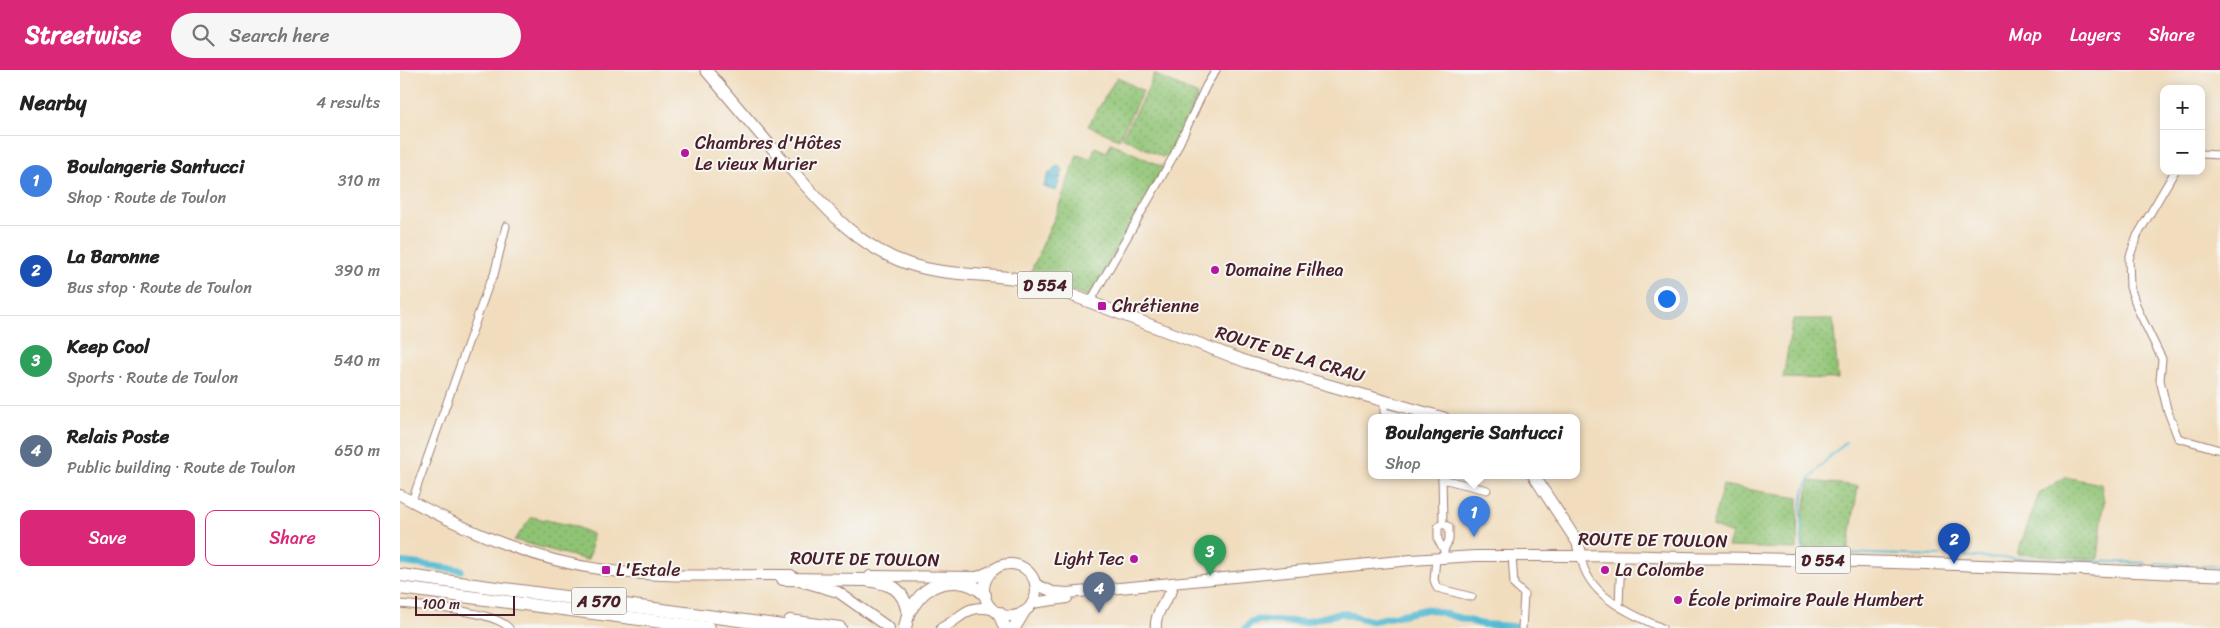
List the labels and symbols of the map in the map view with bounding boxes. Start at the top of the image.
place label: Chambres d'Hôtes Le vieux Murier [695,127,842,180]
marker: Chambres d'Hôtes Le vieux Murier [679,147,691,159]
place label: Domaine Filhea [1225,254,1343,286]
marker: Domaine Filhea [1209,264,1221,276]
road number: D 554 [1018,272,1072,298]
your location [1654,286,1680,312]
place label: Chrétienne [1112,290,1199,322]
marker: Chrétienne [1096,300,1108,312]
street label: ROUTE DE LA CRAU [1212,316,1369,392]
pin: 1 [1458,496,1490,537]
street label: ROUTE DE TOULON [1578,523,1728,557]
pin: 2 [1938,523,1970,564]
pin: 3 [1194,535,1226,576]
street label: ROUTE DE TOULON [790,542,940,576]
place label: Light Tec [1054,543,1124,575]
road number: D 554 [1796,546,1850,574]
marker: Light Tec [1128,553,1140,565]
place label: L'Estale [616,554,681,586]
place label: La Colombe [1615,554,1704,586]
marker: L'Estale [600,564,612,576]
marker: La Colombe [1599,564,1611,576]
pin: 4 [1083,572,1115,613]
place label: École primaire Paule Humbert [1688,584,1924,616]
road number: A 570 [572,588,626,614]
scale bar [415,593,515,616]
marker: École primaire Paule Humbert [1672,594,1684,606]

